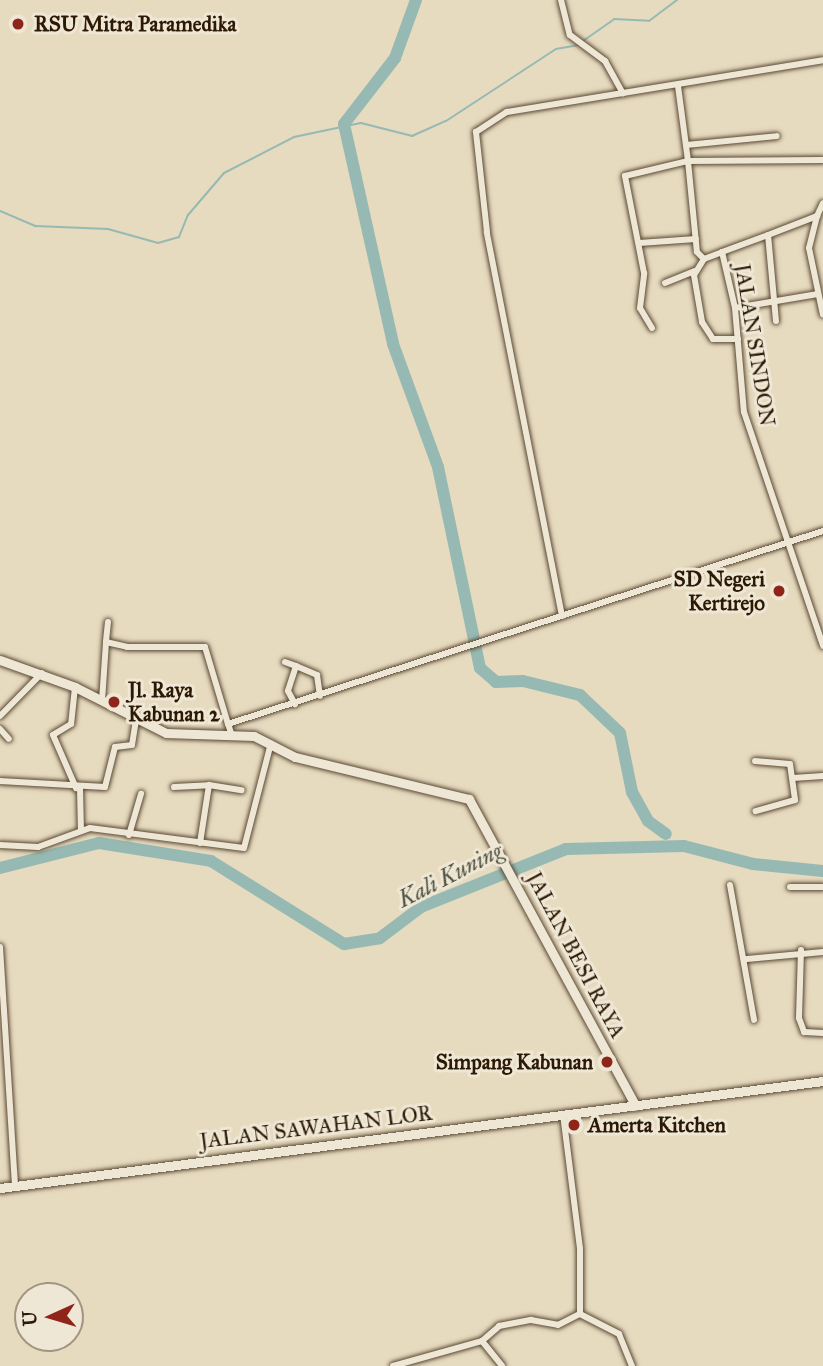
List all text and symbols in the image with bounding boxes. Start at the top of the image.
place label: RSU Mitra Paramedika [34,11,236,37]
marker: RSU Mitra Paramedika [8,14,28,34]
street label: JALAN SINDON [730,262,780,428]
place label: SD Negeri Kertirejo [673,566,765,616]
marker: SD Negeri Kertirejo [771,583,787,599]
place label: Jl. Raya Kabunan 2 [128,677,220,727]
marker: Jl. Raya Kabunan 2 [106,694,122,710]
water label: Kali Kuning [393,837,507,913]
street label: JALAN BESI RAYA [521,867,631,1043]
place label: Simpang Kabunan [436,1049,593,1075]
marker: Simpang Kabunan [599,1054,615,1070]
street label: JALAN SAWAHAN LOR [198,1100,434,1154]
place label: Amerta Kitchen [588,1112,726,1138]
marker: Amerta Kitchen [566,1117,582,1133]
north arrow [14,1282,84,1352]
text: U [18,1310,42,1327]

